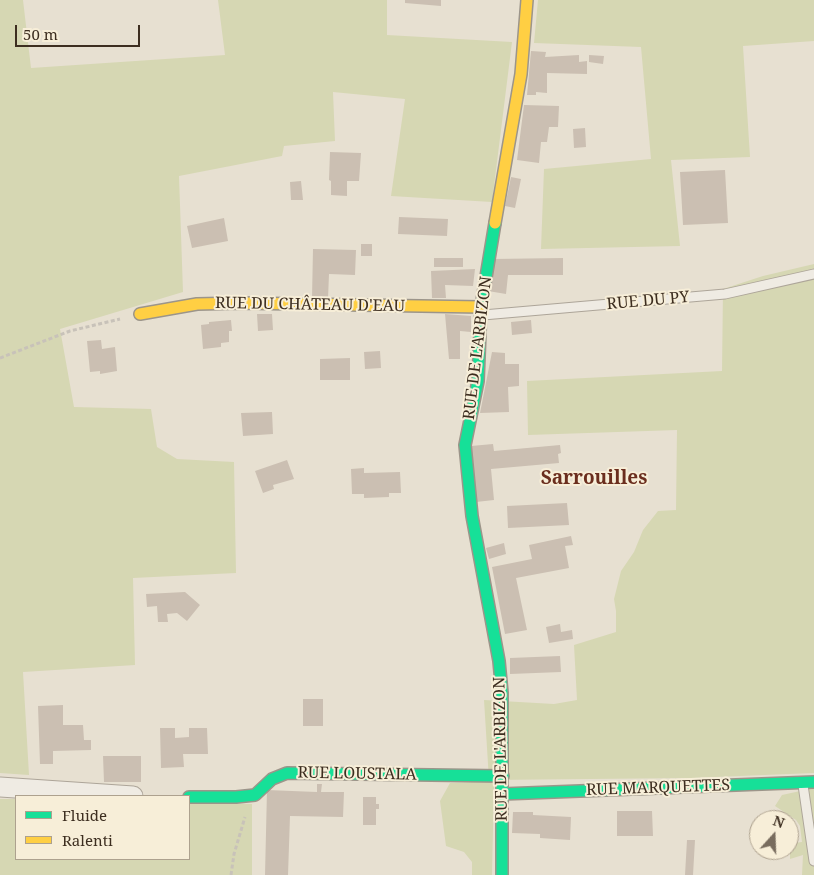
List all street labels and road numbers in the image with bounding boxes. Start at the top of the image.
street label: RUE DE L'ARBIZON [460,275,496,421]
street label: RUE DU PY [606,288,690,314]
street label: RUE DU CHÂTEAU D'EAU [215,294,405,316]
street label: RUE DE L'ARBIZON [490,677,512,821]
street label: RUE LOUSTALA [297,763,417,785]
street label: RUE MARQUETTES [586,776,730,800]

